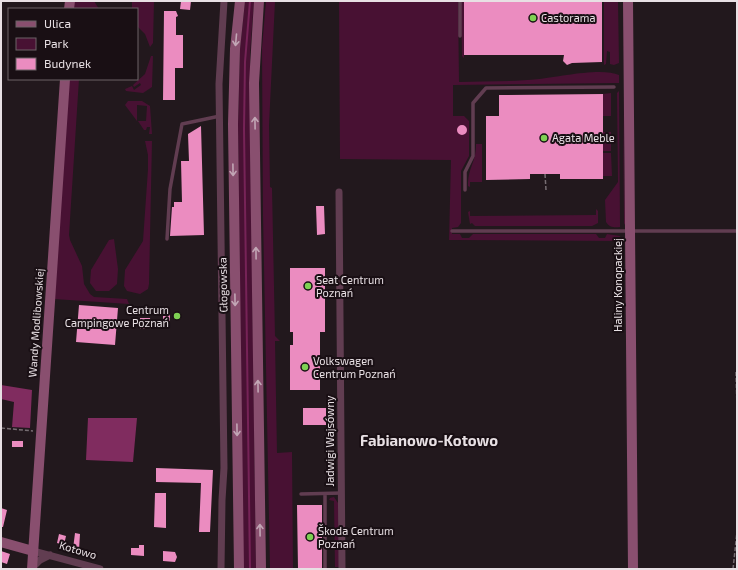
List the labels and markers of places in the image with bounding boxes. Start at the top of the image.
place label: Castorama [541,11,595,24]
marker: Castorama [528,13,538,23]
place label: Agata Meble [552,131,615,144]
marker: Agata Meble [539,133,549,143]
place label: Seat Centrum Poznań [316,273,384,299]
marker: Seat Centrum Poznań [303,281,313,291]
place label: Centrum Campingowe Poznań [65,303,169,329]
marker: Centrum Campingowe Poznań [172,311,182,321]
place label: Volkswagen Centrum Poznań [313,354,396,380]
marker: Volkswagen Centrum Poznań [300,362,310,372]
place label: Škoda Centrum Poznań [318,524,394,550]
marker: Škoda Centrum Poznań [305,532,315,542]

